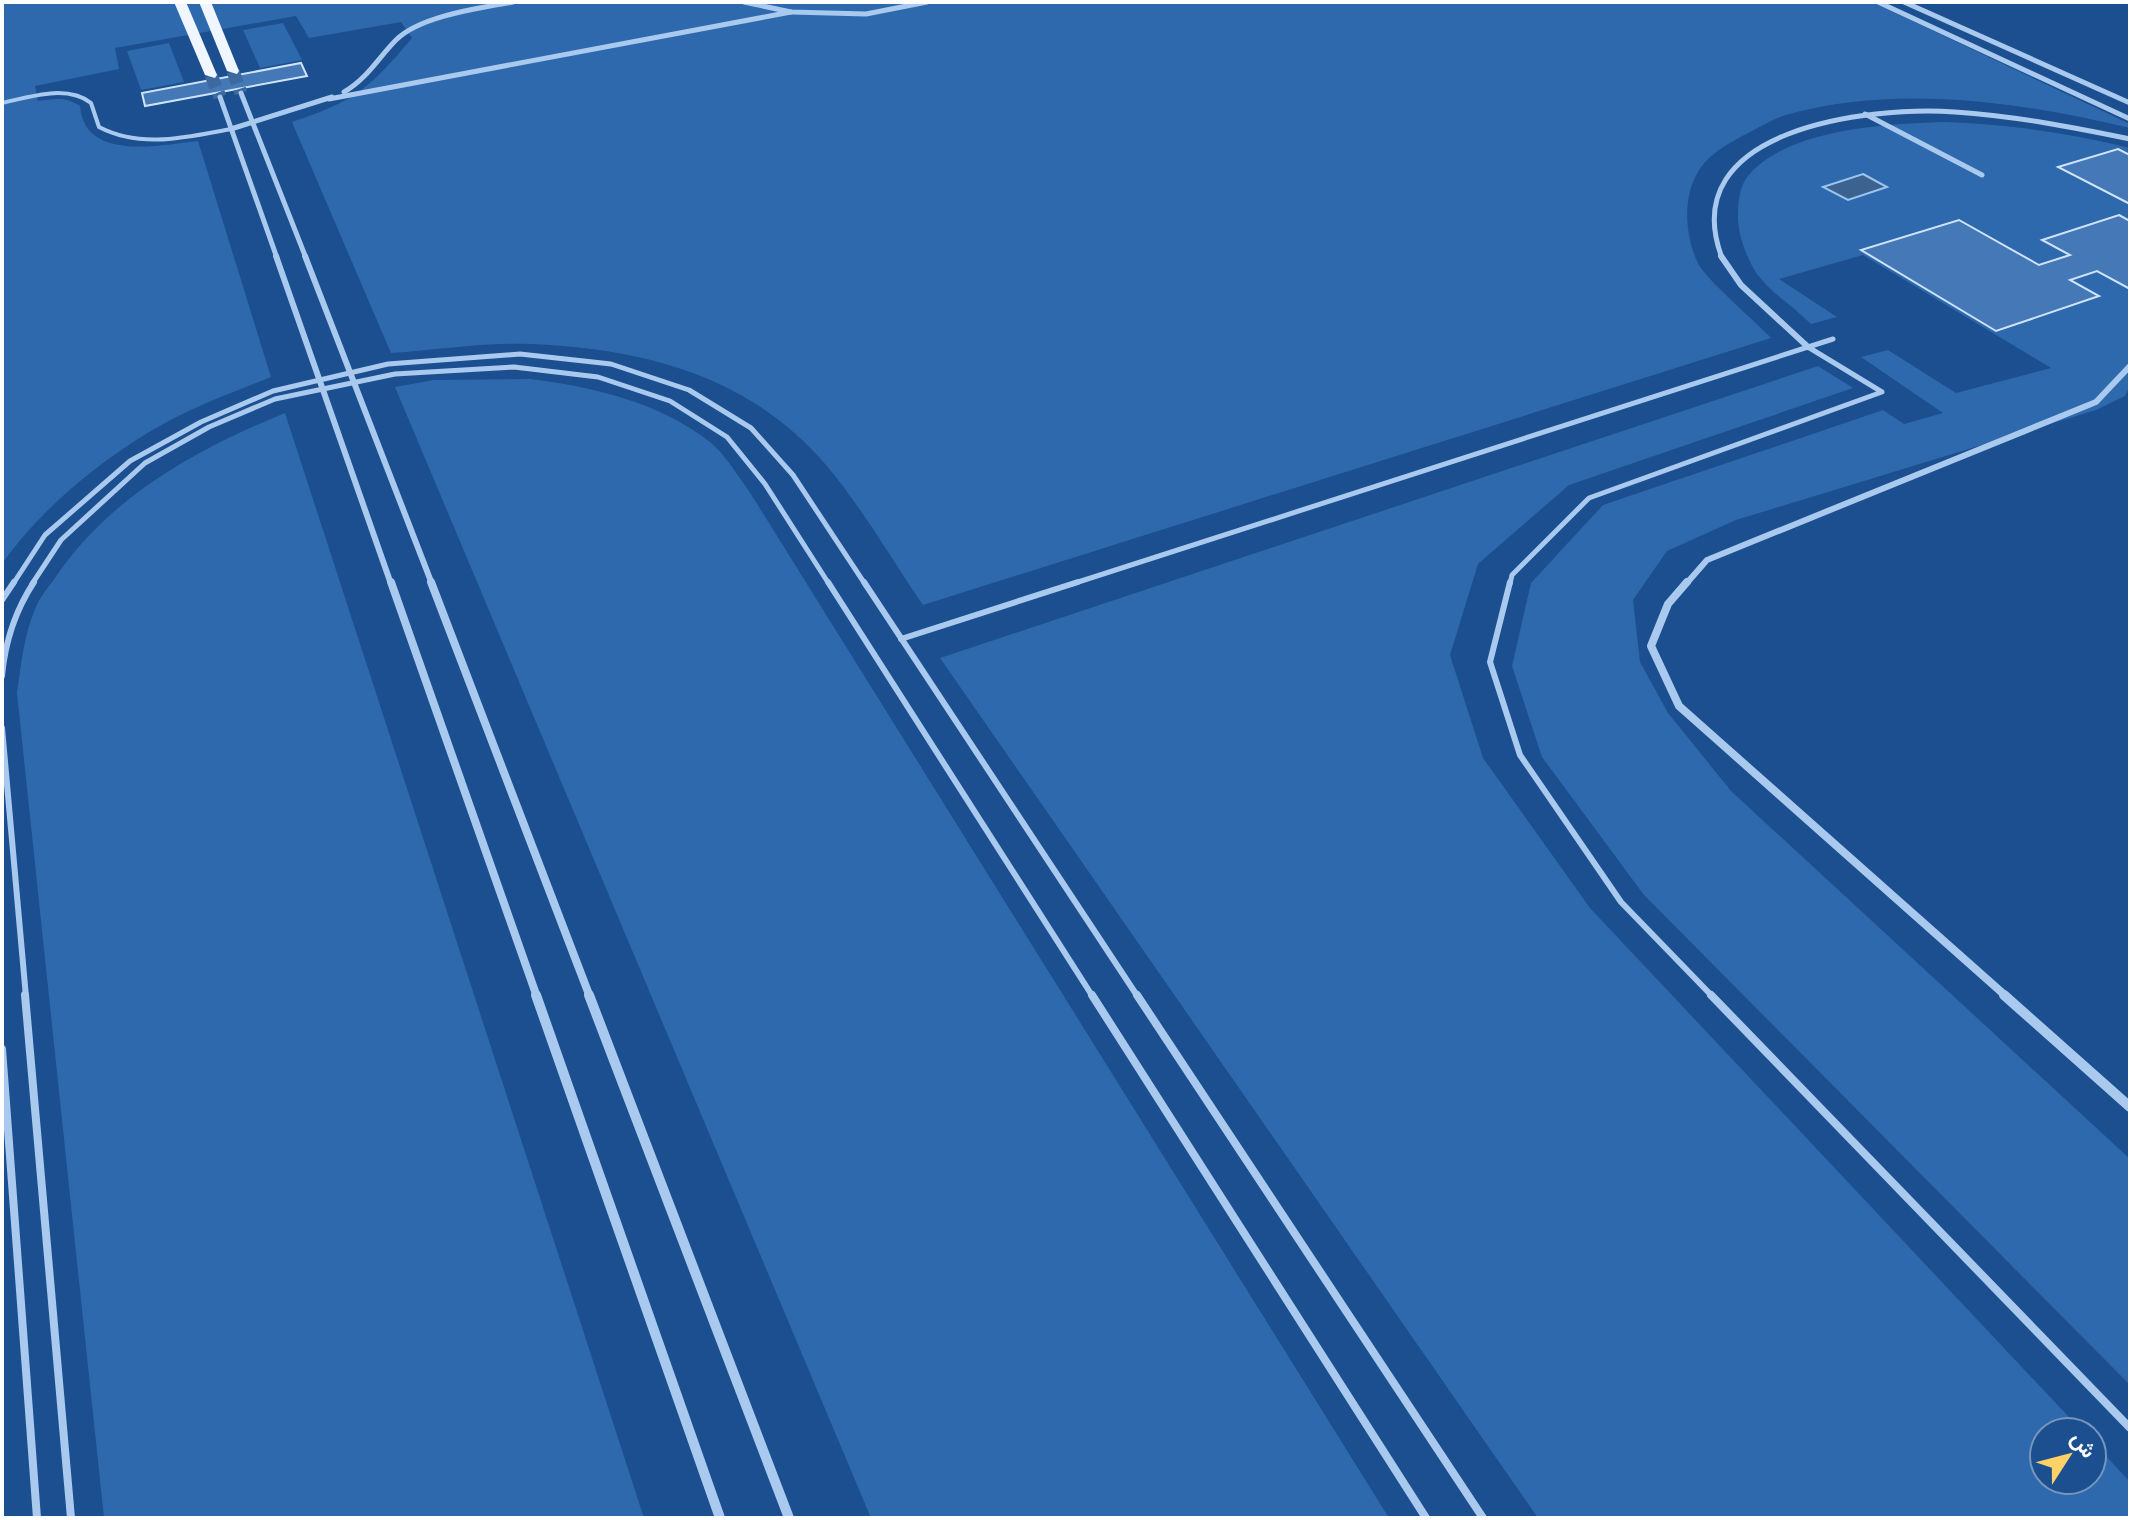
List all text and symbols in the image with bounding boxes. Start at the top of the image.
north arrow [2028,1416,2108,1496]
text: ش [2063,1425,2104,1464]

